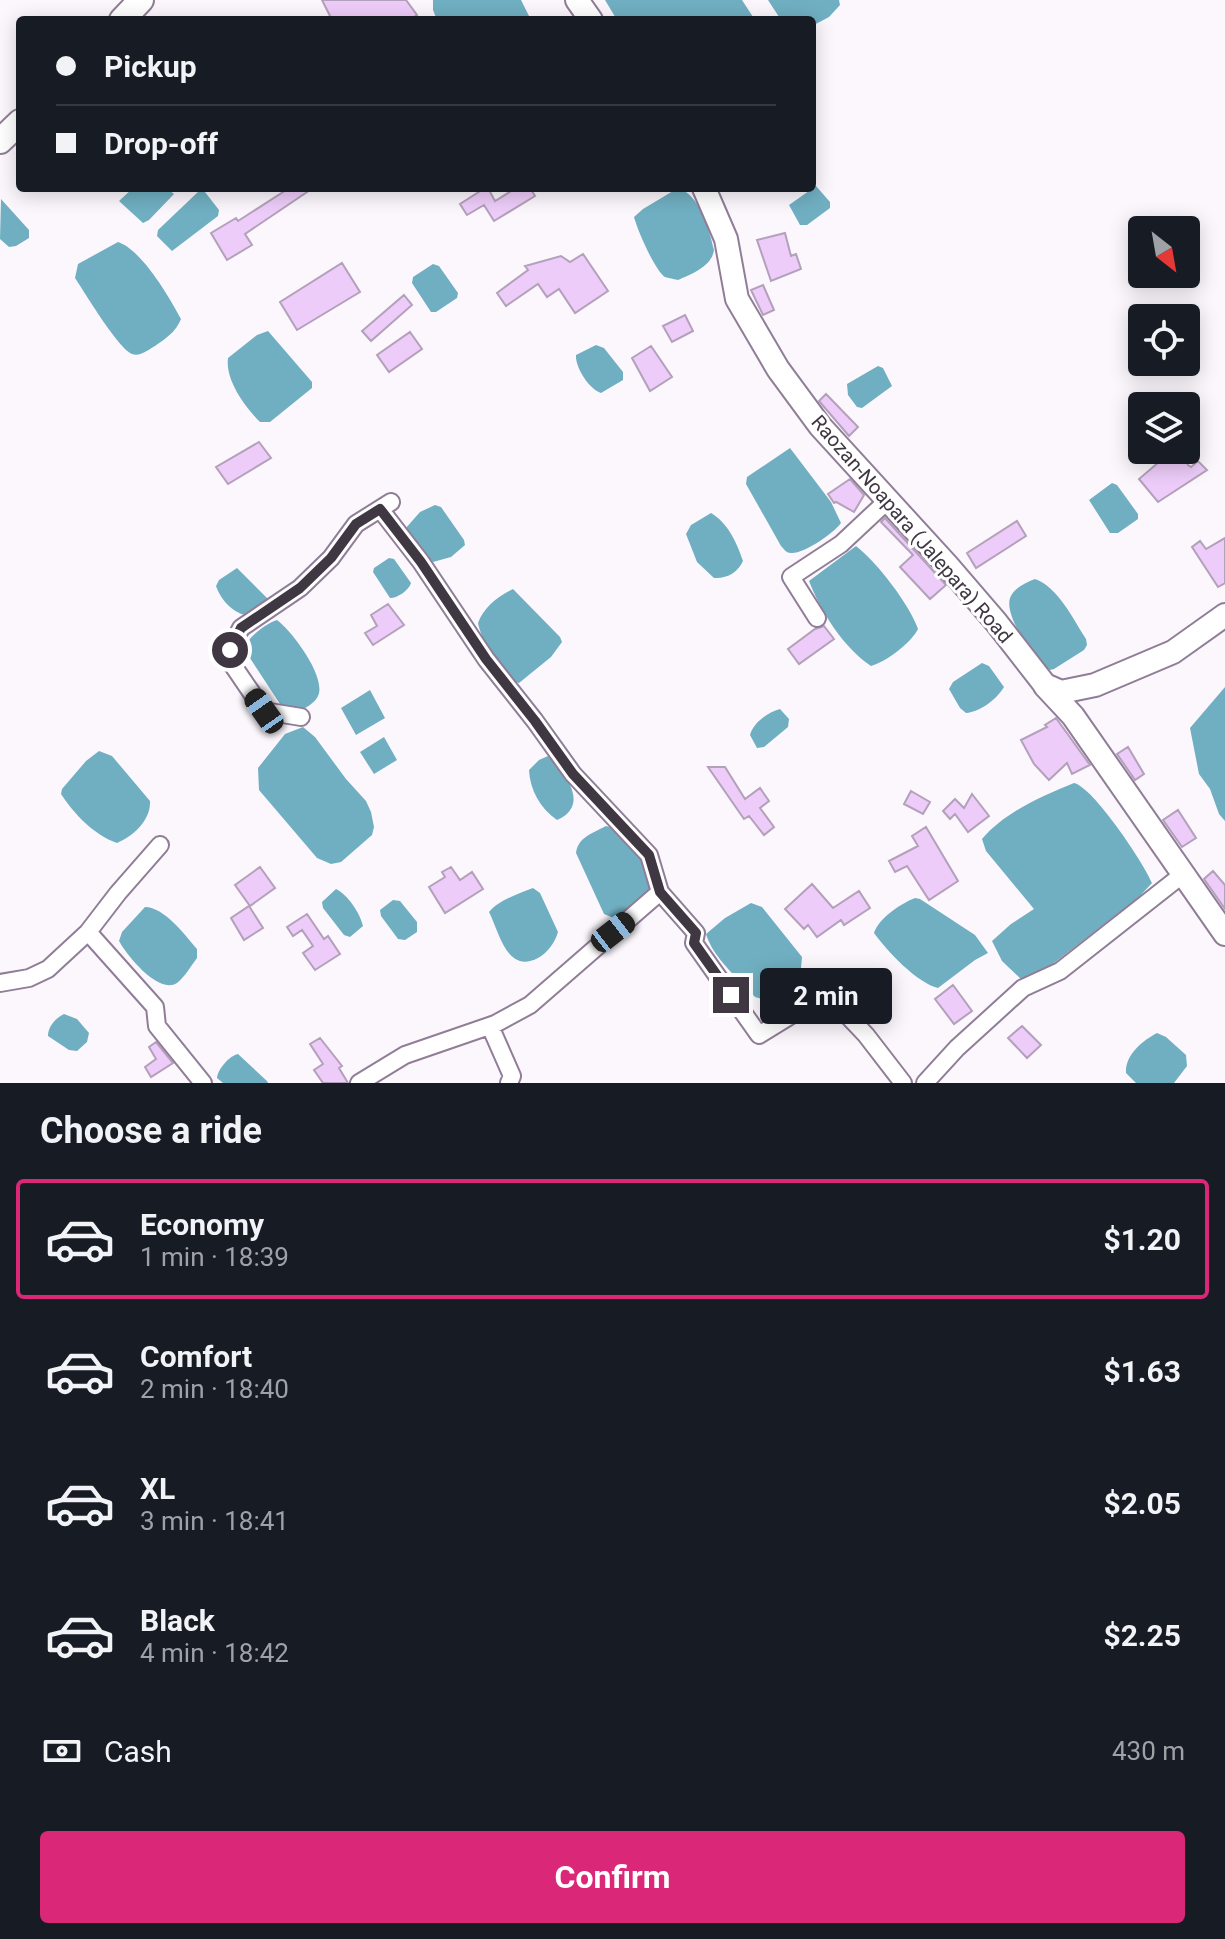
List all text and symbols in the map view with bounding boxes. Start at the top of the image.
text: Pickup [104,49,197,84]
text: Drop-off [104,126,218,161]
north arrow [1128,216,1200,288]
map controls [1128,216,1200,464]
button: locate [1128,304,1200,376]
button: layers [1128,392,1200,464]
street label: Raozan-Noapara (Jalepara) Road [806,410,1018,648]
route start [212,632,248,668]
car [240,684,288,738]
car [587,908,639,956]
callout: 2 min [759,967,891,1023]
route end [713,977,749,1013]
text: 2 min [793,981,859,1011]
text: Choose a ride [40,1110,262,1152]
icon: car [44,1203,116,1275]
text: Economy [140,1207,264,1242]
text: $1.20 [1103,1222,1181,1257]
text: 1 min · 18:39 [140,1242,289,1272]
icon: car [44,1335,116,1407]
text: Comfort [140,1339,252,1374]
text: $1.63 [1103,1354,1181,1389]
text: 2 min · 18:40 [140,1374,289,1404]
icon: car [44,1467,116,1539]
text: XL [140,1471,175,1506]
text: $2.05 [1103,1486,1181,1521]
text: 3 min · 18:41 [140,1506,289,1536]
icon: car [44,1599,116,1671]
text: Black [140,1603,215,1638]
text: $2.25 [1103,1618,1181,1653]
text: 4 min · 18:42 [140,1638,289,1668]
icon: cash [40,1729,84,1773]
text: Cash [104,1734,172,1769]
text: 430 m [1112,1736,1185,1766]
button: Confirm [40,1831,1185,1923]

